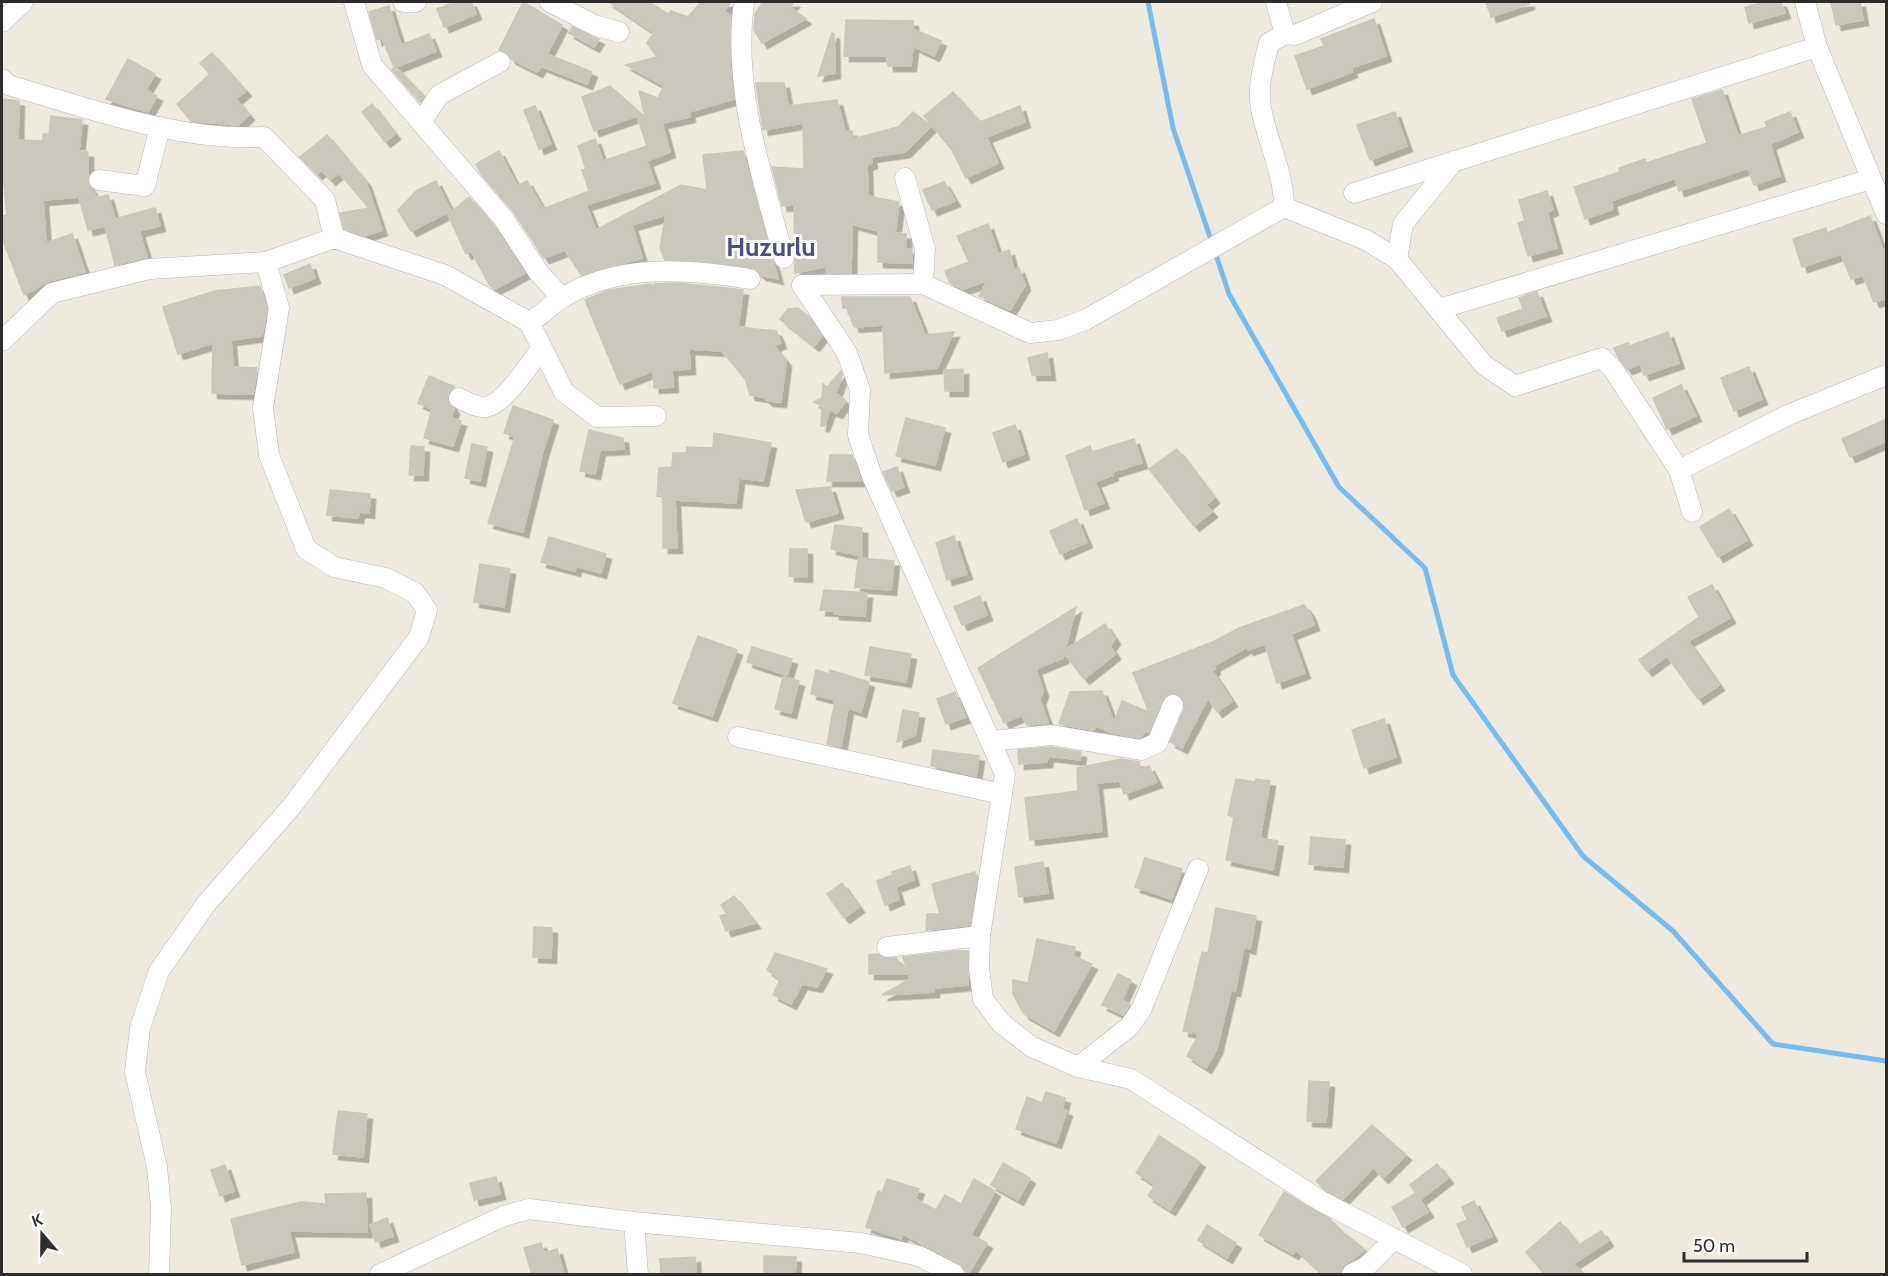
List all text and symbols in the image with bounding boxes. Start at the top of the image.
district label: Huzurlu [726,231,816,263]
north arrow [12,1204,72,1264]
text: K [29,1210,45,1231]
scale bar [1684,1225,1807,1263]
text: 50 m [1693,1235,1735,1257]

